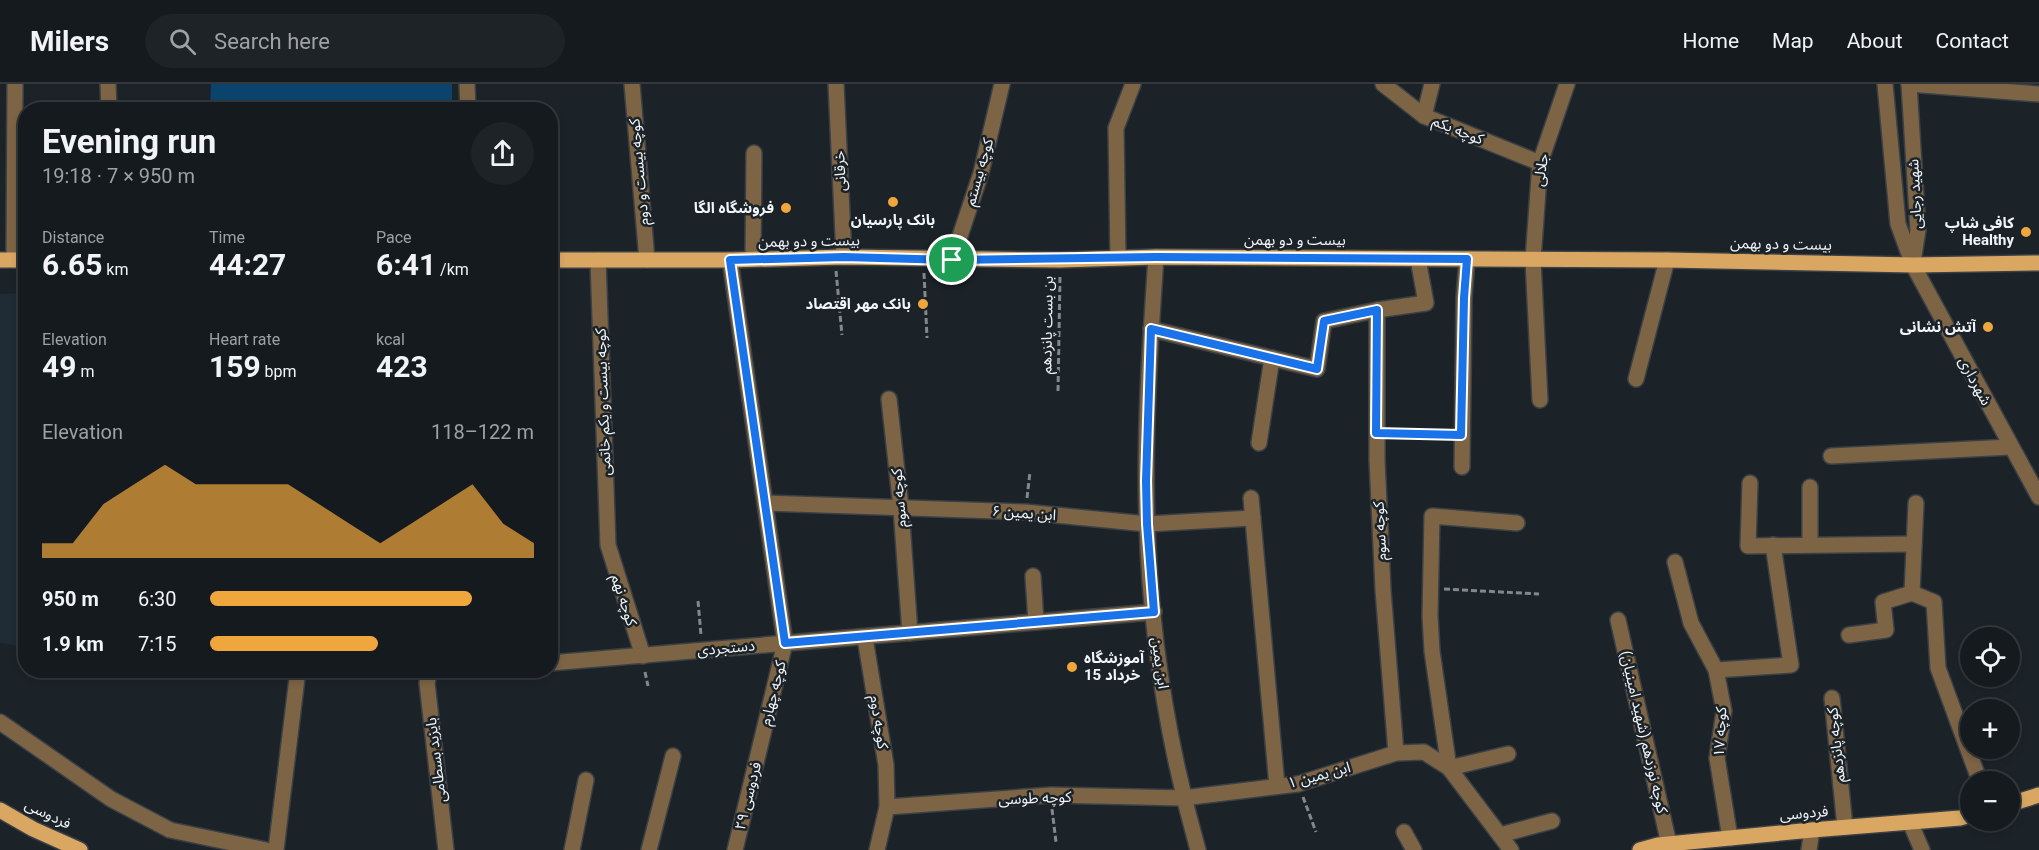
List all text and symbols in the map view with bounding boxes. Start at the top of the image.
search box [145,14,565,68]
text: Milers [30,25,109,58]
icon: search [166,25,199,58]
text: Search here [214,29,330,54]
text: Home [1683,29,1739,53]
text: Map [1772,29,1814,53]
text: About [1847,29,1903,53]
text: Contact [1936,29,2009,53]
street label: کوچه یکم [1429,112,1487,151]
street label: کوچه بیست و دوم [625,117,655,226]
text: Evening run [42,122,216,161]
button: share [471,122,534,185]
street label: کوچه بیستم [961,135,999,208]
street label: خرقانی [830,150,850,192]
street label: جلالی [1530,152,1552,188]
street label: شهید رجایی [1904,158,1926,230]
text: 19:18 · 7 × 950 m [42,164,195,188]
marker: بانک پارسیان [886,195,900,209]
place label: فروشگاه الگا [694,199,774,217]
marker: فروشگاه الگا [779,201,793,215]
place label: بانک پارسیان [851,211,935,230]
place label: کافی شاپ Healthy [1945,214,2014,249]
marker: کافی شاپ Healthy [2019,225,2033,239]
text: Distance [42,228,104,247]
text: Time [209,228,245,247]
text: Pace [376,228,412,247]
street label: بیست و دو بهمن [758,231,860,251]
street label: بیست و دو بهمن [1244,231,1346,249]
pin [926,234,977,285]
street label: بیست و دو بهمن [1730,234,1832,254]
icon: arrive [935,243,968,276]
text: 6.65 [42,247,102,282]
text: 44:27 [209,247,286,282]
text: 6:41 [376,247,436,282]
text: km [102,260,128,279]
text: /km [436,260,469,279]
street label: بن بست پانزدهم [1037,276,1059,374]
place label: بانک مهر اقتصاد [806,295,911,313]
marker: بانک مهر اقتصاد [916,297,930,311]
place label: آتش نشانی [1900,318,1977,336]
marker: آتش نشانی [1981,320,1995,334]
street label: کوچه بیست و یکم خاتمی [591,327,617,476]
text: Elevation [42,330,107,349]
text: Heart rate [209,330,280,349]
text: kcal [376,330,405,349]
text: 49 [42,349,76,384]
text: 159 [209,349,261,384]
text: 423 [376,349,428,384]
street label: شهرداری [1955,354,1995,409]
text: m [76,362,94,381]
text: bpm [261,362,297,381]
text: Elevation [42,420,123,444]
text: 118–122 m [431,420,534,444]
street label: کوچه سوم [887,467,913,528]
street label: کوچه سوم [1369,500,1393,561]
street label: ابن یمین ۶ [991,502,1057,524]
street label: کوچه نهم [605,572,641,629]
text: 950 m [42,587,99,611]
text: 6:30 [138,587,177,611]
map controls [1960,627,2020,831]
button: locate [1960,627,2020,687]
text: 1.9 km [42,632,104,656]
text: 7:15 [138,632,177,656]
street label: ابن یمین [1147,636,1173,690]
street label: دستجردی [696,637,756,659]
place label: آموزشگاه 15 خرداد [1084,649,1145,684]
street label: کوچه نوزدهم (شهید امینیان) [1615,649,1672,816]
street label: کوچه چهارم [756,658,792,728]
marker: آموزشگاه 15 خرداد [1065,660,1079,674]
street label: کوچه دوم [864,694,892,751]
button: + [1960,699,2020,759]
street label: کوچه پانزدهم [1823,705,1851,784]
street label: ۱۷ کوچه [1710,706,1731,758]
street label: بایزید بسطامی [422,717,450,803]
street label: ابن یمین ۱ [1286,758,1352,792]
street label: فردوسی ۲۹ [731,760,765,832]
button: − [1960,771,2020,831]
street label: کوچه طوسی [998,788,1073,809]
street label: فردوسی [22,795,74,833]
street label: فردوسی [1779,802,1829,824]

